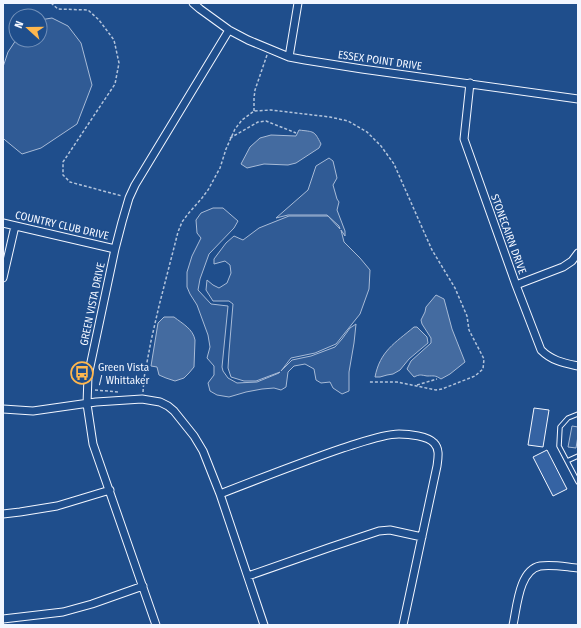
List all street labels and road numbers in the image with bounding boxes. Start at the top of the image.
street label: ESSEX POINT DRIVE [337,48,423,73]
street label: STONECAIRN DRIVE [488,192,529,276]
street label: COUNTRY CLUB DRIVE [14,208,110,243]
street label: GREEN VISTA DRIVE [77,261,108,347]

